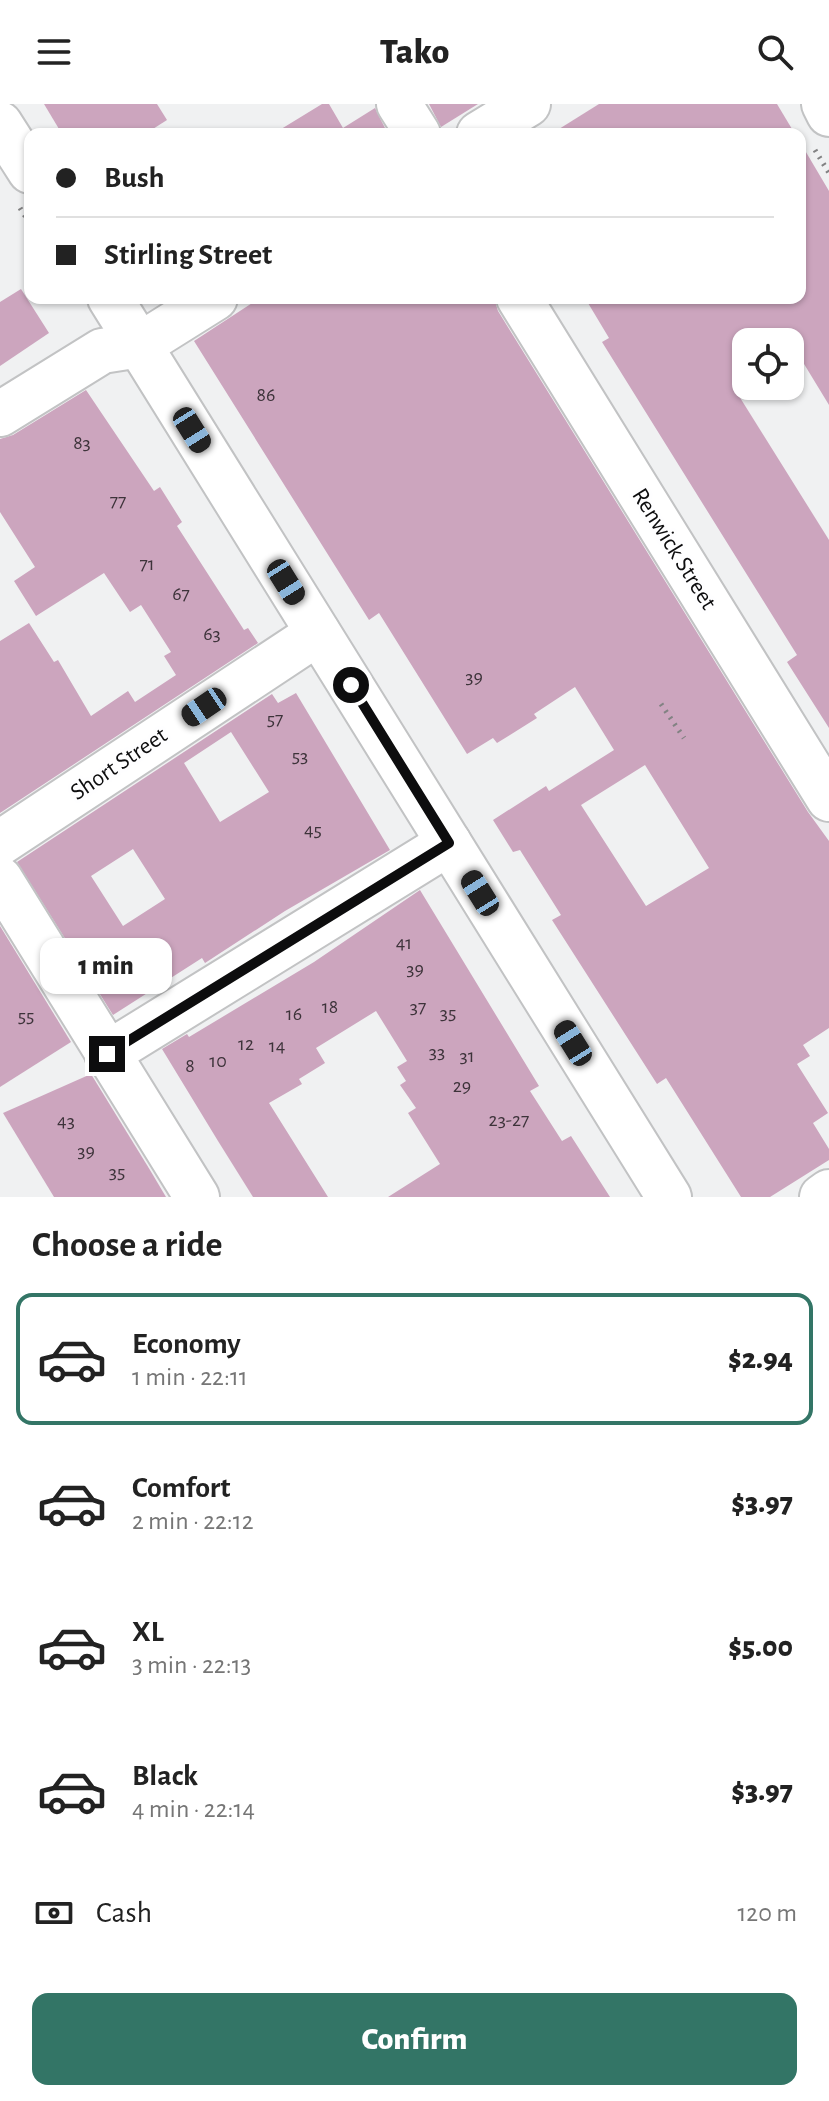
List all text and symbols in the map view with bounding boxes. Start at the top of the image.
icon: menu [32,30,76,74]
icon: search [753,30,797,74]
text: Tako [380,34,449,70]
text: Bush [104,163,165,193]
text: Stirling Street [104,240,272,270]
map controls [732,328,804,400]
button: locate [732,328,804,400]
house number: 86 [257,385,275,405]
car [169,403,215,457]
house number: 83 [73,433,91,453]
street label: Renwick Street [627,484,721,614]
house number: 77 [110,491,126,511]
house number: 71 [139,554,155,574]
car [263,555,309,609]
house number: 67 [172,584,190,604]
house number: 63 [203,624,221,644]
route start [333,667,369,703]
house number: 39 [465,667,483,687]
car [177,684,231,730]
house number: 57 [267,709,283,729]
street label: Short Street [66,723,172,805]
house number: 53 [292,746,308,766]
house number: 45 [304,820,322,840]
car [457,866,503,920]
house number: 41 [396,933,412,953]
callout: 1 min [41,938,173,994]
text: 1 min [78,953,134,979]
house number: 39 [406,959,424,979]
house number: 18 [322,997,338,1017]
house number: 37 [410,997,426,1017]
house number: 35 [440,1003,456,1023]
house number: 16 [286,1004,302,1024]
house number: 55 [18,1006,34,1026]
car [550,1016,596,1070]
house number: 12 [238,1034,254,1054]
route end [89,1036,125,1072]
house number: 14 [269,1036,285,1056]
house number: 33 [429,1042,445,1062]
house number: 31 [459,1046,475,1066]
house number: 10 [209,1051,227,1071]
house number: 8 [185,1056,195,1076]
house number: 29 [453,1076,471,1096]
house number: 23-27 [489,1110,529,1130]
house number: 43 [57,1111,75,1131]
house number: 39 [77,1141,95,1161]
house number: 35 [109,1162,125,1182]
text: Choose a ride [32,1227,222,1263]
icon: car [36,1323,108,1395]
text: Economy [132,1329,241,1359]
text: $2.94 [728,1344,793,1374]
text: 1 min · 22:11 [132,1364,248,1390]
icon: car [36,1467,108,1539]
text: Comfort [132,1473,231,1503]
text: $3.97 [731,1488,793,1518]
text: 2 min · 22:12 [132,1508,254,1534]
icon: car [36,1611,108,1683]
text: XL [132,1617,164,1647]
text: $5.00 [728,1632,793,1662]
text: 3 min · 22:13 [132,1652,251,1678]
icon: car [36,1755,108,1827]
text: Black [132,1761,198,1791]
text: $3.97 [731,1776,793,1806]
text: 4 min · 22:14 [132,1796,255,1822]
icon: cash [32,1891,76,1935]
text: Cash [96,1898,152,1928]
text: 120 m [737,1900,797,1926]
button: Confirm [32,1993,797,2085]

